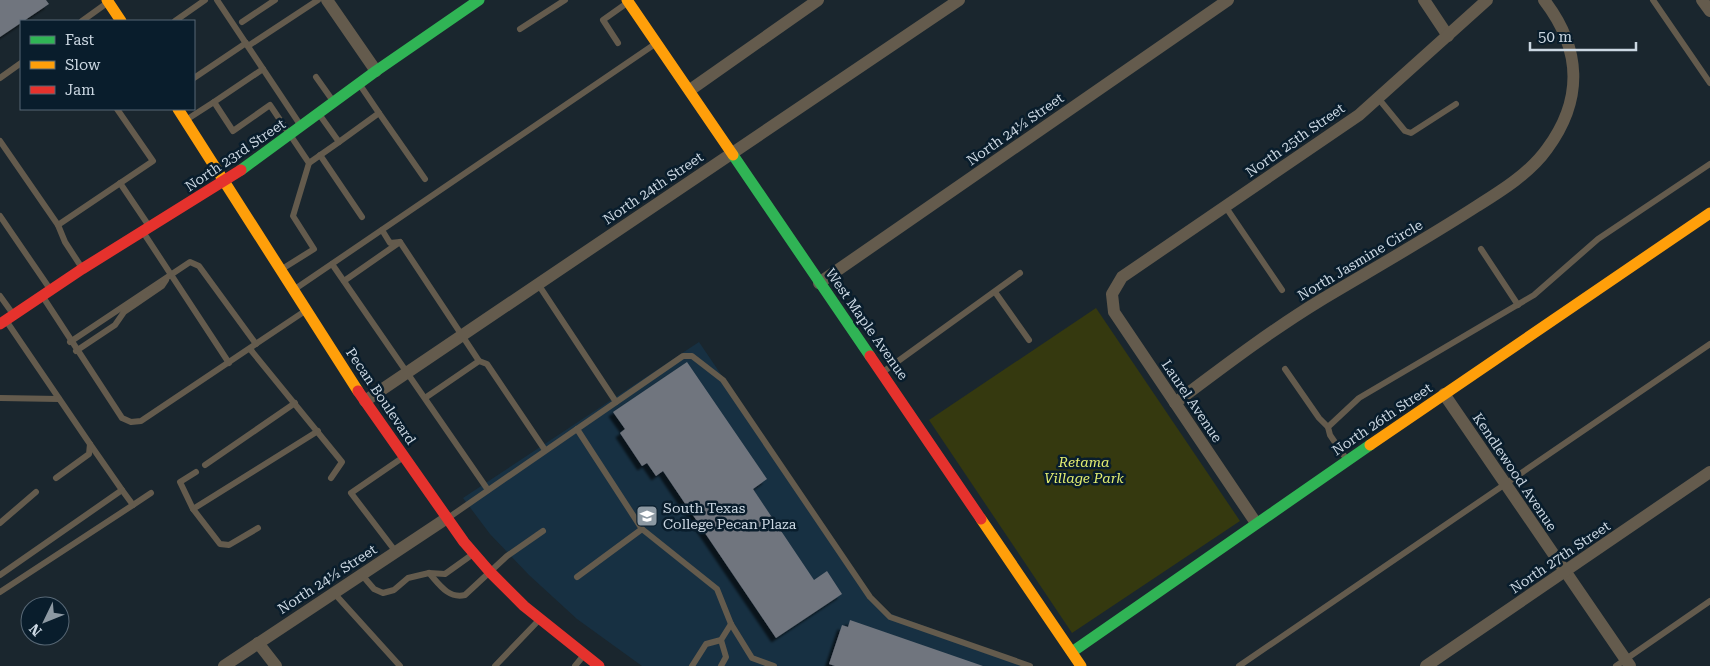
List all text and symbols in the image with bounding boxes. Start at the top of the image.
legend [20,20,195,110]
scale bar [1530,20,1636,52]
text: 50 m [1538,28,1573,46]
text: Fast [65,31,95,49]
text: Slow [65,56,101,74]
text: Jam [65,81,95,99]
street label: North 24½ Street [963,90,1067,168]
street label: North 25th Street [1242,100,1348,180]
street label: North 23rd Street [182,116,288,194]
street label: North 24th Street [600,149,706,227]
street label: North Jasmine Circle [1295,216,1426,304]
street label: West Maple Avenue [822,265,912,383]
street label: Pecan Boulevard [343,345,419,447]
street label: Laurel Avenue [1158,357,1226,446]
street label: North 26th Street [1329,380,1435,458]
street label: Kendlewood Avenue [1470,410,1561,534]
park label: Retama Village Park [1044,454,1124,486]
place label: South Texas College Pecan Plaza [663,500,797,532]
school or university icon: South Texas College Pecan Plaza [635,504,659,528]
street label: North 27th Street [1507,518,1613,596]
street label: North 24½ Street [275,541,379,617]
north arrow [20,596,70,646]
text: N [26,620,45,639]

